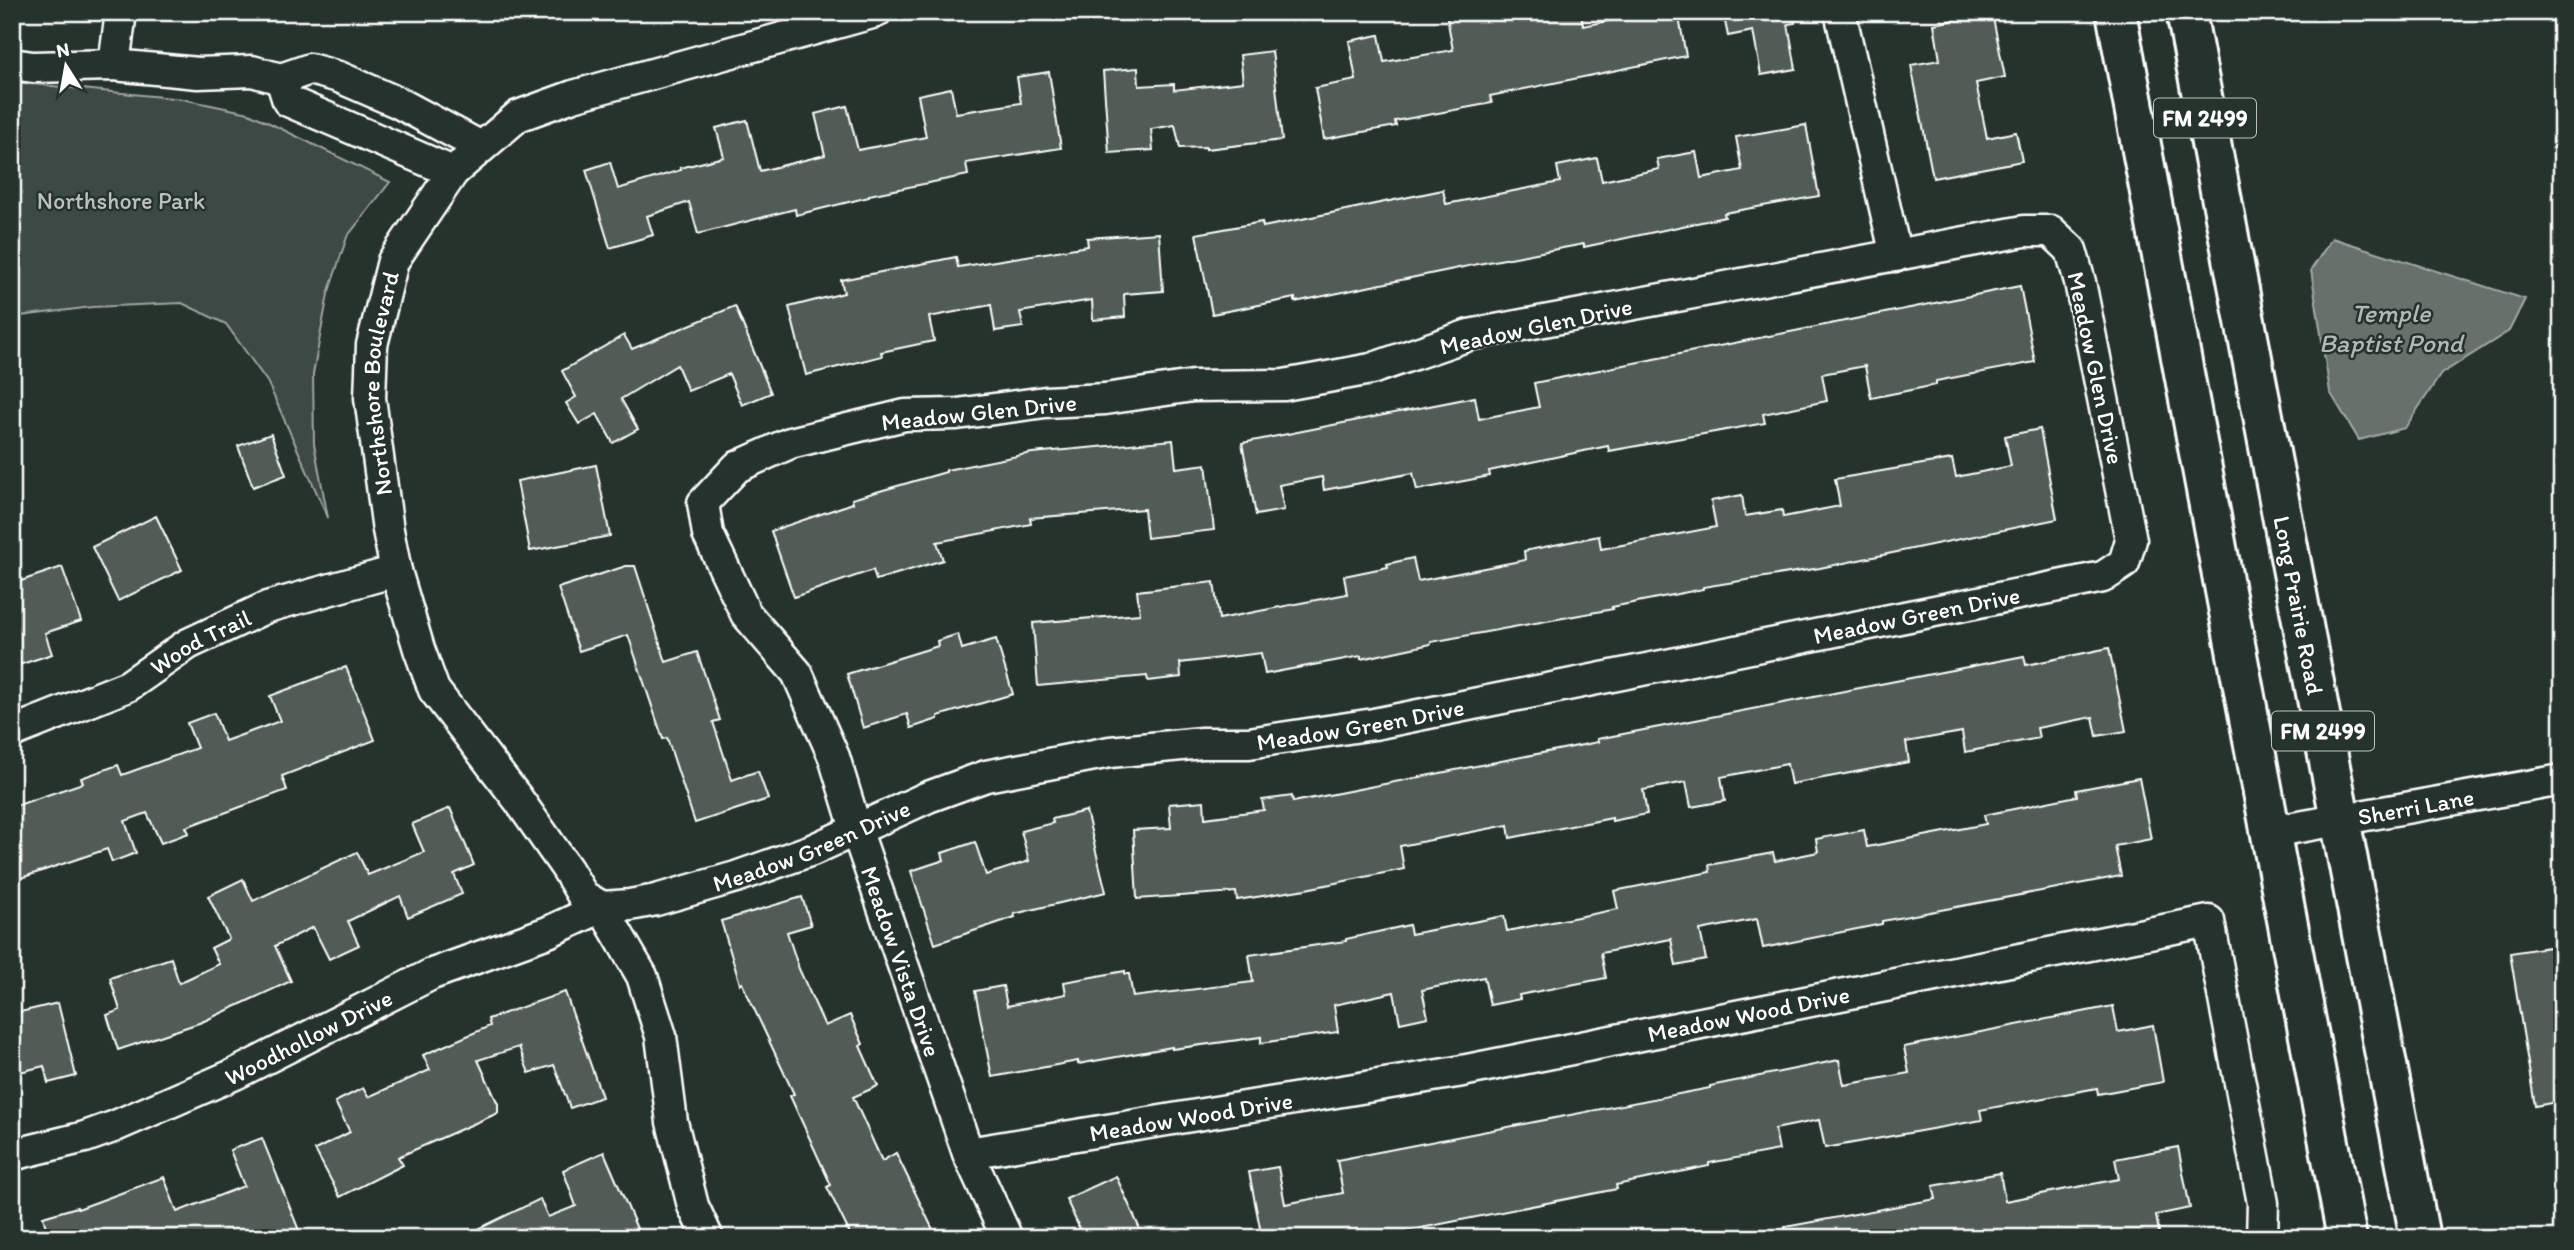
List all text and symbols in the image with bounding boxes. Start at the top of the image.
north arrow [32,32,102,102]
text: N [54,37,71,62]
road number: FM 2499 [2154,99,2256,138]
park label: Northshore Park [37,186,205,215]
street label: Northshore Boulevard [355,268,404,497]
street label: Meadow Glen Drive [2061,269,2131,467]
street label: Meadow Glen Drive [1437,291,1635,361]
water label: Temple Baptist Pond [2319,297,2465,359]
street label: Meadow Glen Drive [880,387,1078,437]
street label: Long Prairie Road [2268,513,2331,697]
street label: Meadow Green Drive [1811,580,2022,650]
street label: Wood Trail [144,602,255,681]
street label: Meadow Green Drive [1254,692,1467,756]
road number: FM 2499 [2272,712,2374,750]
street label: Sherri Lane [2355,782,2476,831]
street label: Meadow Green Drive [709,793,914,897]
street label: Meadow Vista Drive [855,862,948,1060]
street label: Meadow Wood Drive [1645,979,1852,1048]
street label: Woodhollow Drive [220,982,397,1091]
street label: Meadow Wood Drive [1087,1085,1295,1147]

